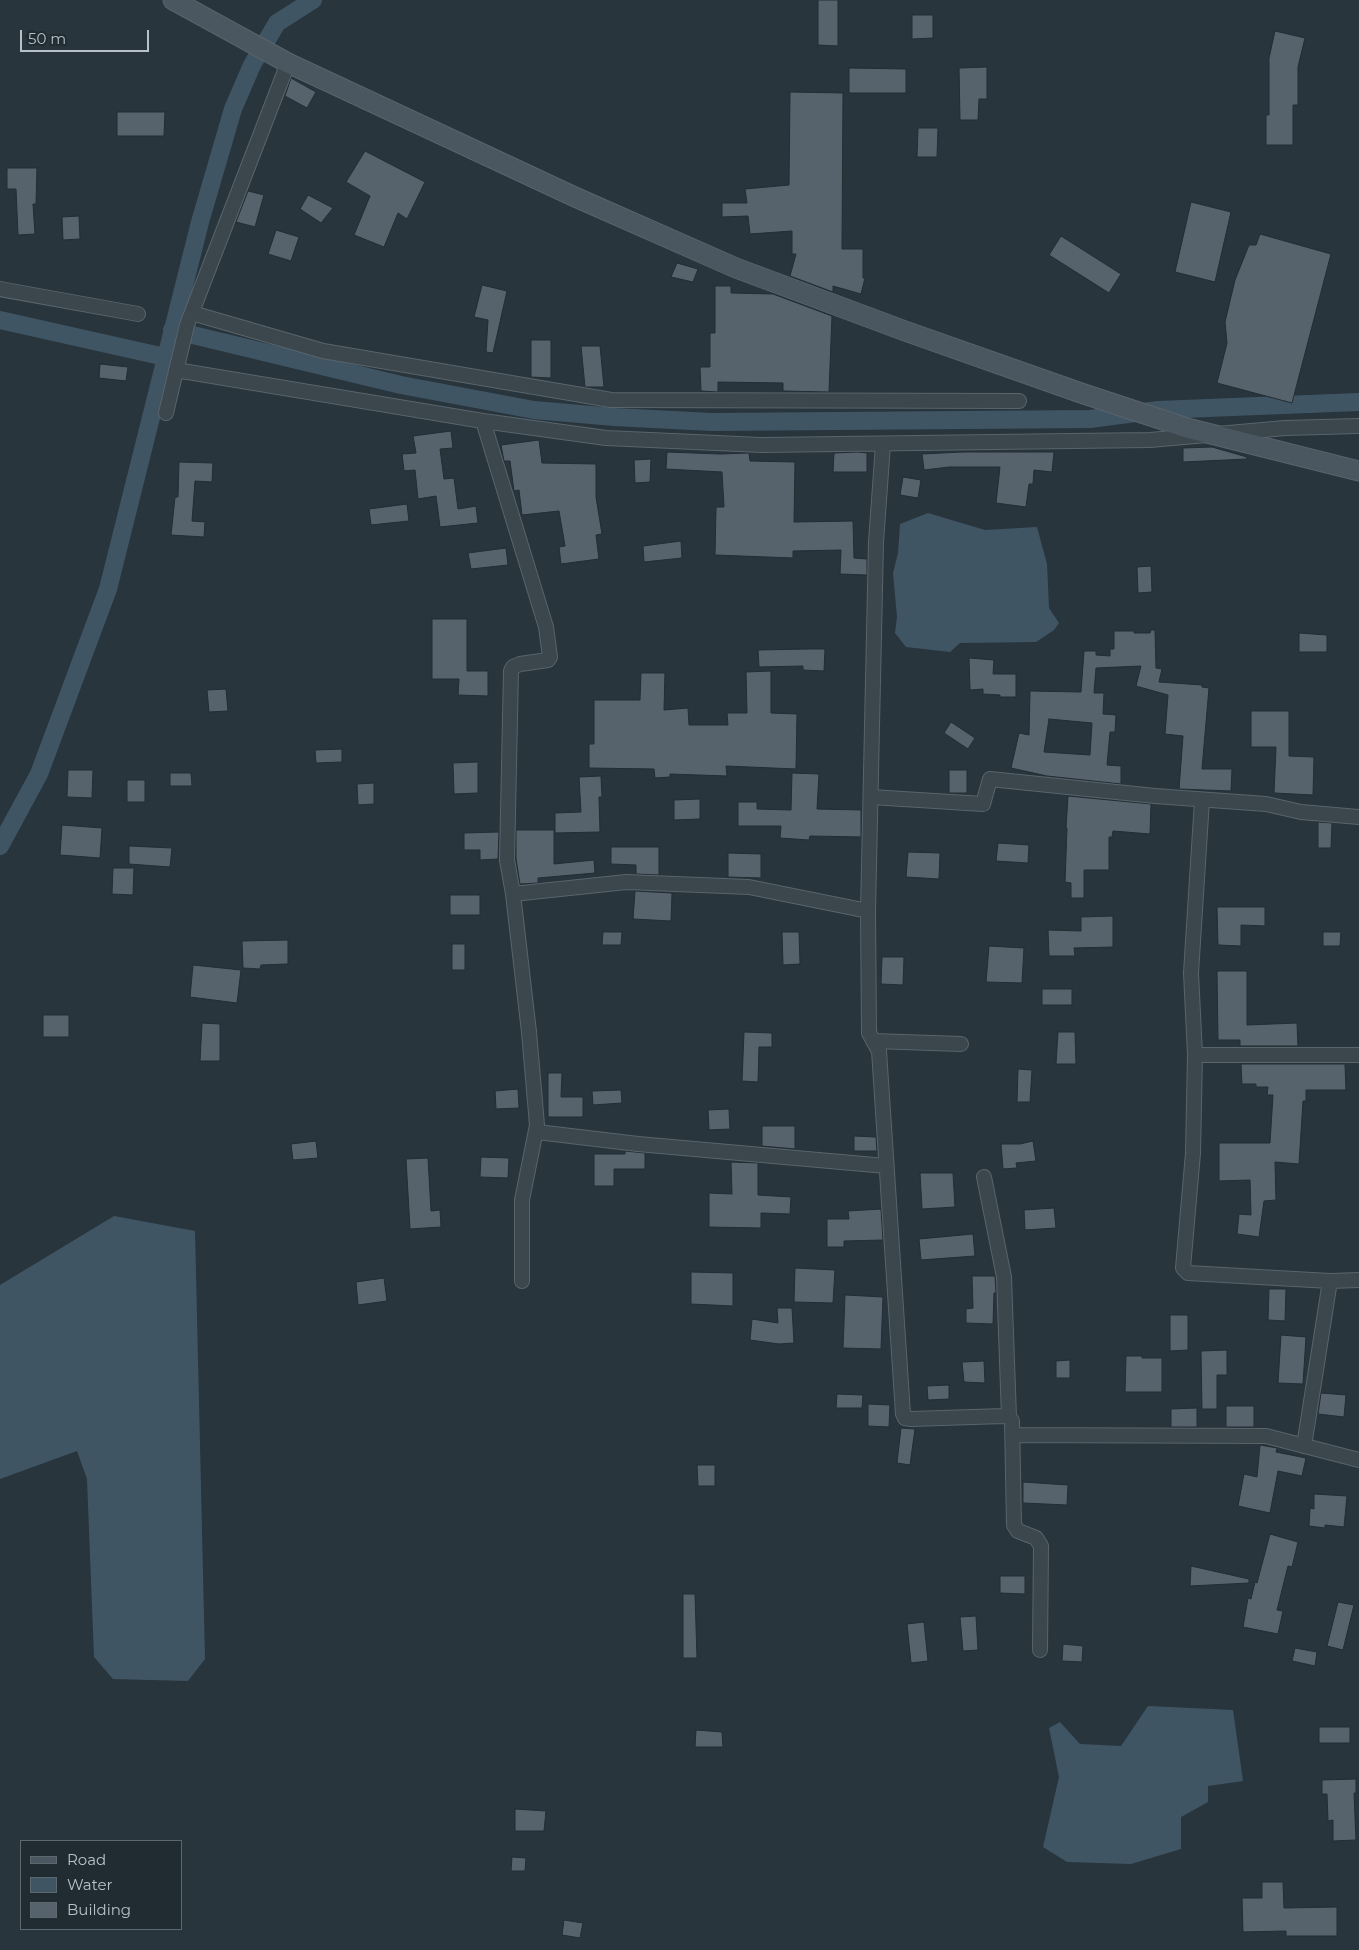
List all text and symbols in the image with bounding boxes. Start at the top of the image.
scale bar [22,20,151,52]
text: 50 m [28,29,66,48]
legend [20,1840,182,1930]
text: Road [67,1850,106,1869]
text: Water [67,1875,113,1894]
text: Building [67,1900,131,1919]

